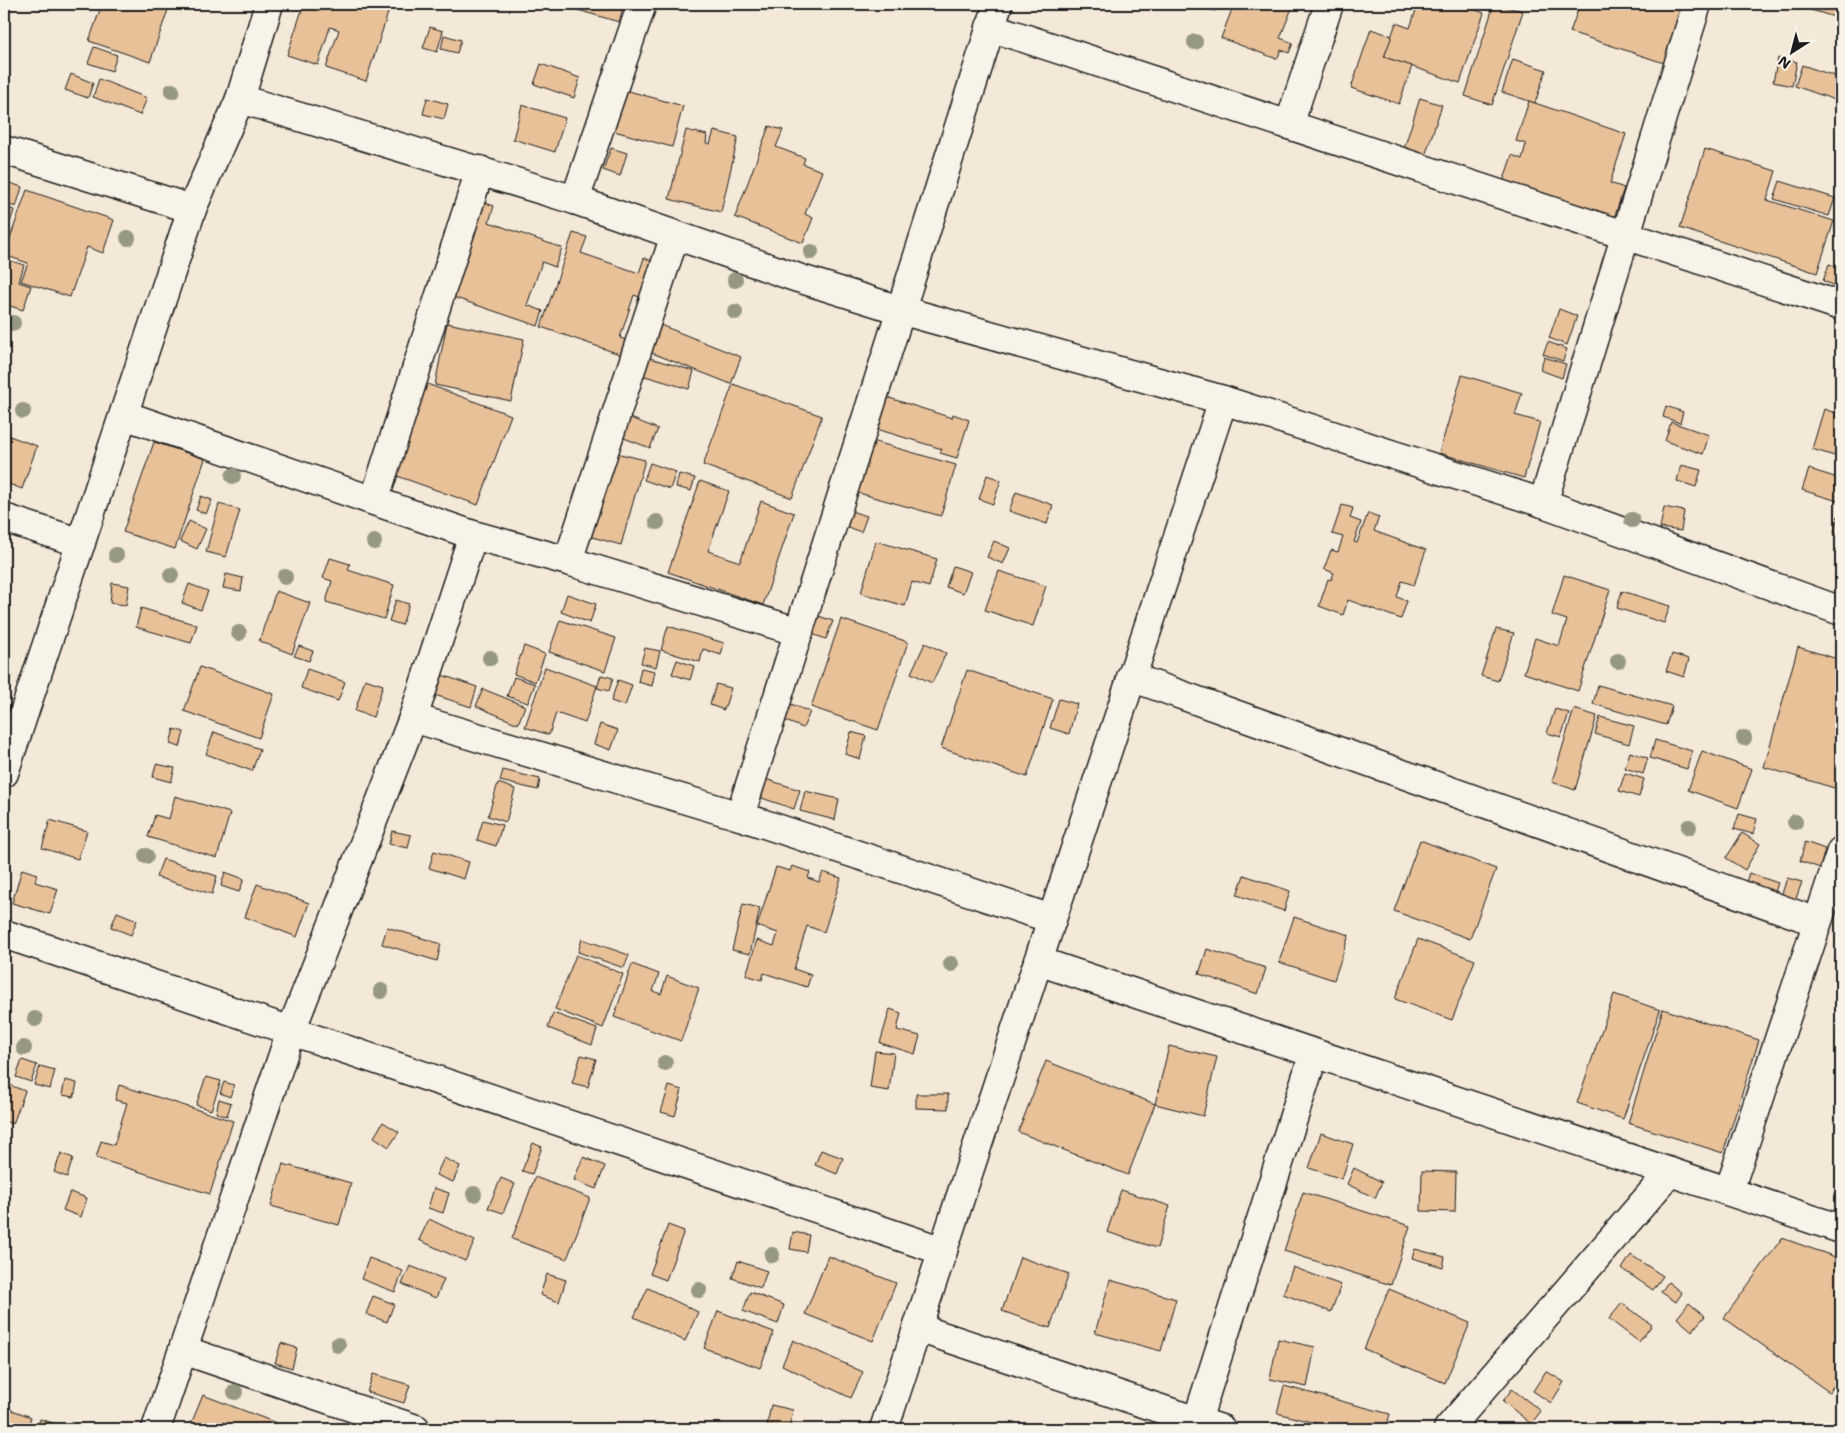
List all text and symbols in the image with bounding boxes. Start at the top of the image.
north arrow [1768,28,1818,78]
text: N [1775,52,1794,73]

